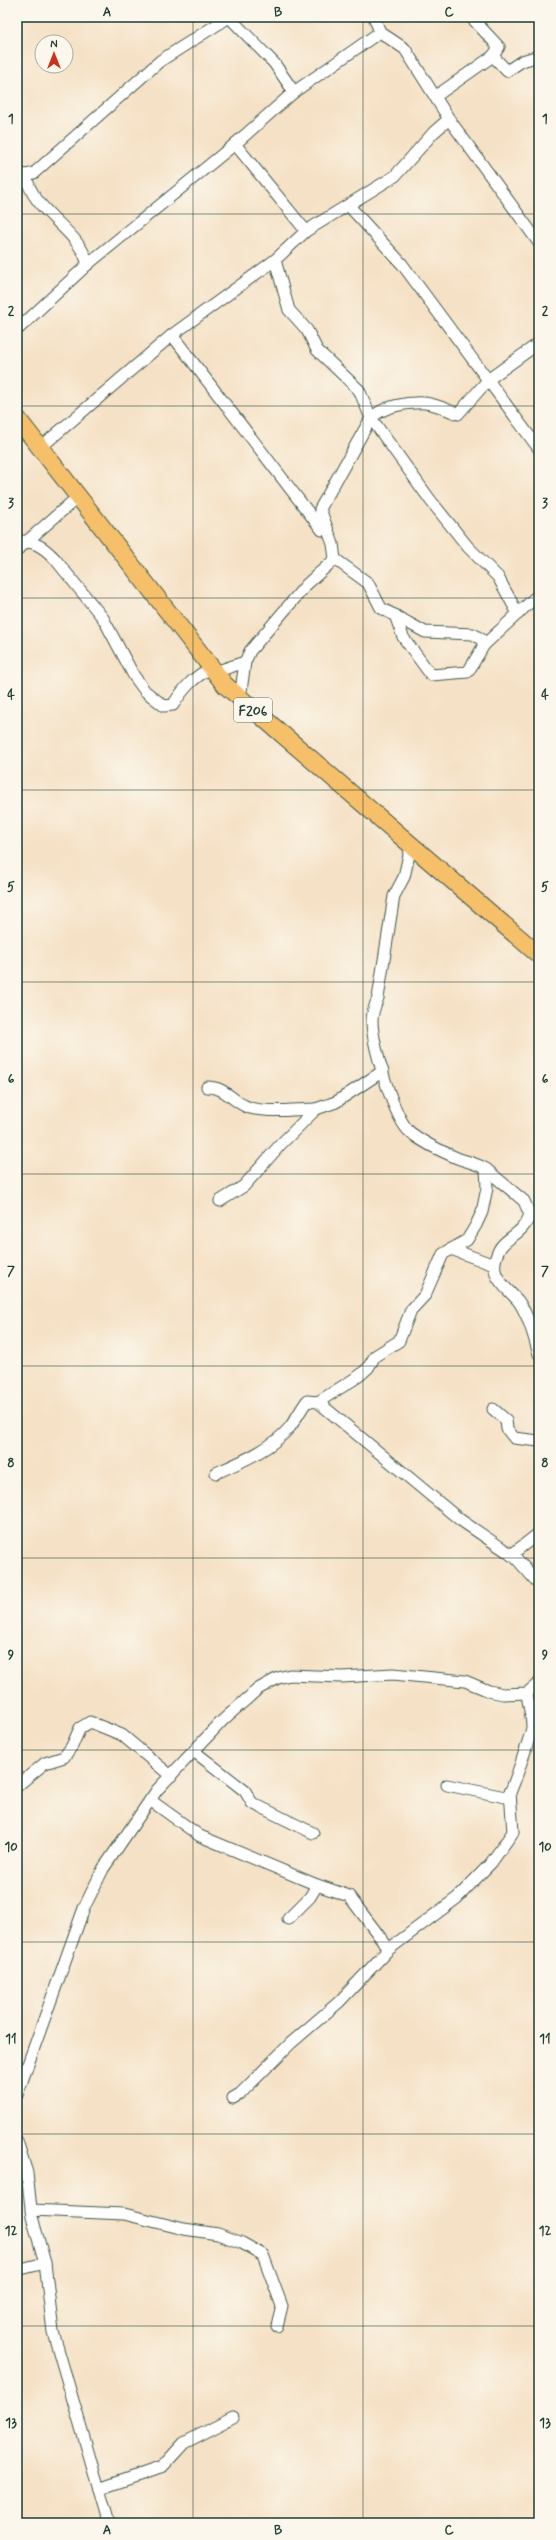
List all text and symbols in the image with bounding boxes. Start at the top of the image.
text: A [103,4,111,21]
text: B [274,4,283,21]
text: C [444,4,454,21]
north arrow [34,34,74,74]
text: N [50,38,58,52]
text: 1 [8,111,14,128]
text: 1 [542,111,548,128]
text: 2 [8,303,15,320]
text: 2 [542,303,549,320]
text: 3 [8,495,14,512]
text: 3 [542,495,548,512]
text: 4 [7,687,15,704]
text: 4 [541,687,549,704]
road number: F206 [234,698,272,722]
text: 5 [7,879,15,896]
text: 5 [541,879,549,896]
text: 6 [8,1071,15,1088]
text: 6 [542,1071,549,1088]
text: 7 [7,1263,15,1280]
text: 7 [541,1263,549,1280]
text: 8 [7,1455,15,1472]
text: 8 [541,1455,549,1472]
text: 9 [8,1647,15,1664]
text: 9 [542,1647,549,1664]
text: 10 [4,1839,18,1856]
text: 10 [538,1839,552,1856]
text: 11 [5,2031,17,2048]
text: 11 [539,2031,551,2048]
text: 12 [5,2223,17,2240]
text: 12 [539,2223,551,2240]
text: 13 [5,2415,17,2432]
text: 13 [539,2415,551,2432]
text: A [103,2522,111,2539]
text: B [274,2522,283,2539]
text: C [444,2522,454,2539]

